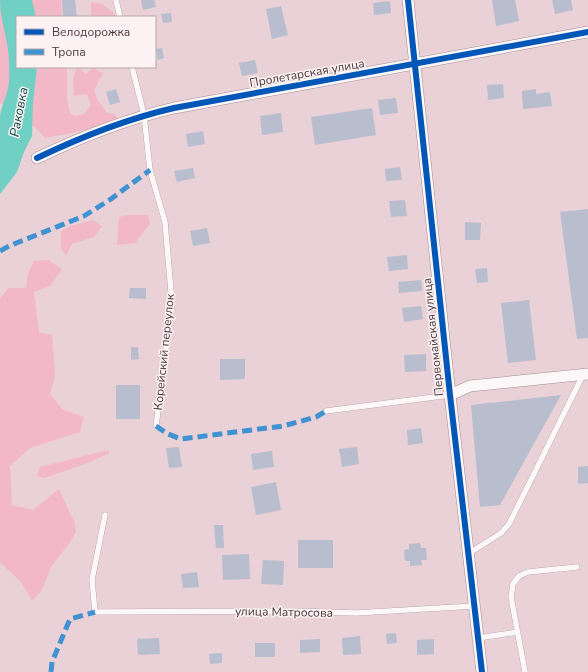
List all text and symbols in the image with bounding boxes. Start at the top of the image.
legend [16,16,156,68]
text: Велодорожка [52,24,130,40]
text: Тропа [52,44,86,60]
street label: Пролетарская улица [248,55,366,91]
water label: Раковка [5,86,33,138]
street label: Первомайская улица [419,277,447,397]
street label: Корейский переулок [150,292,178,411]
street label: улица Матросова [235,603,333,621]

